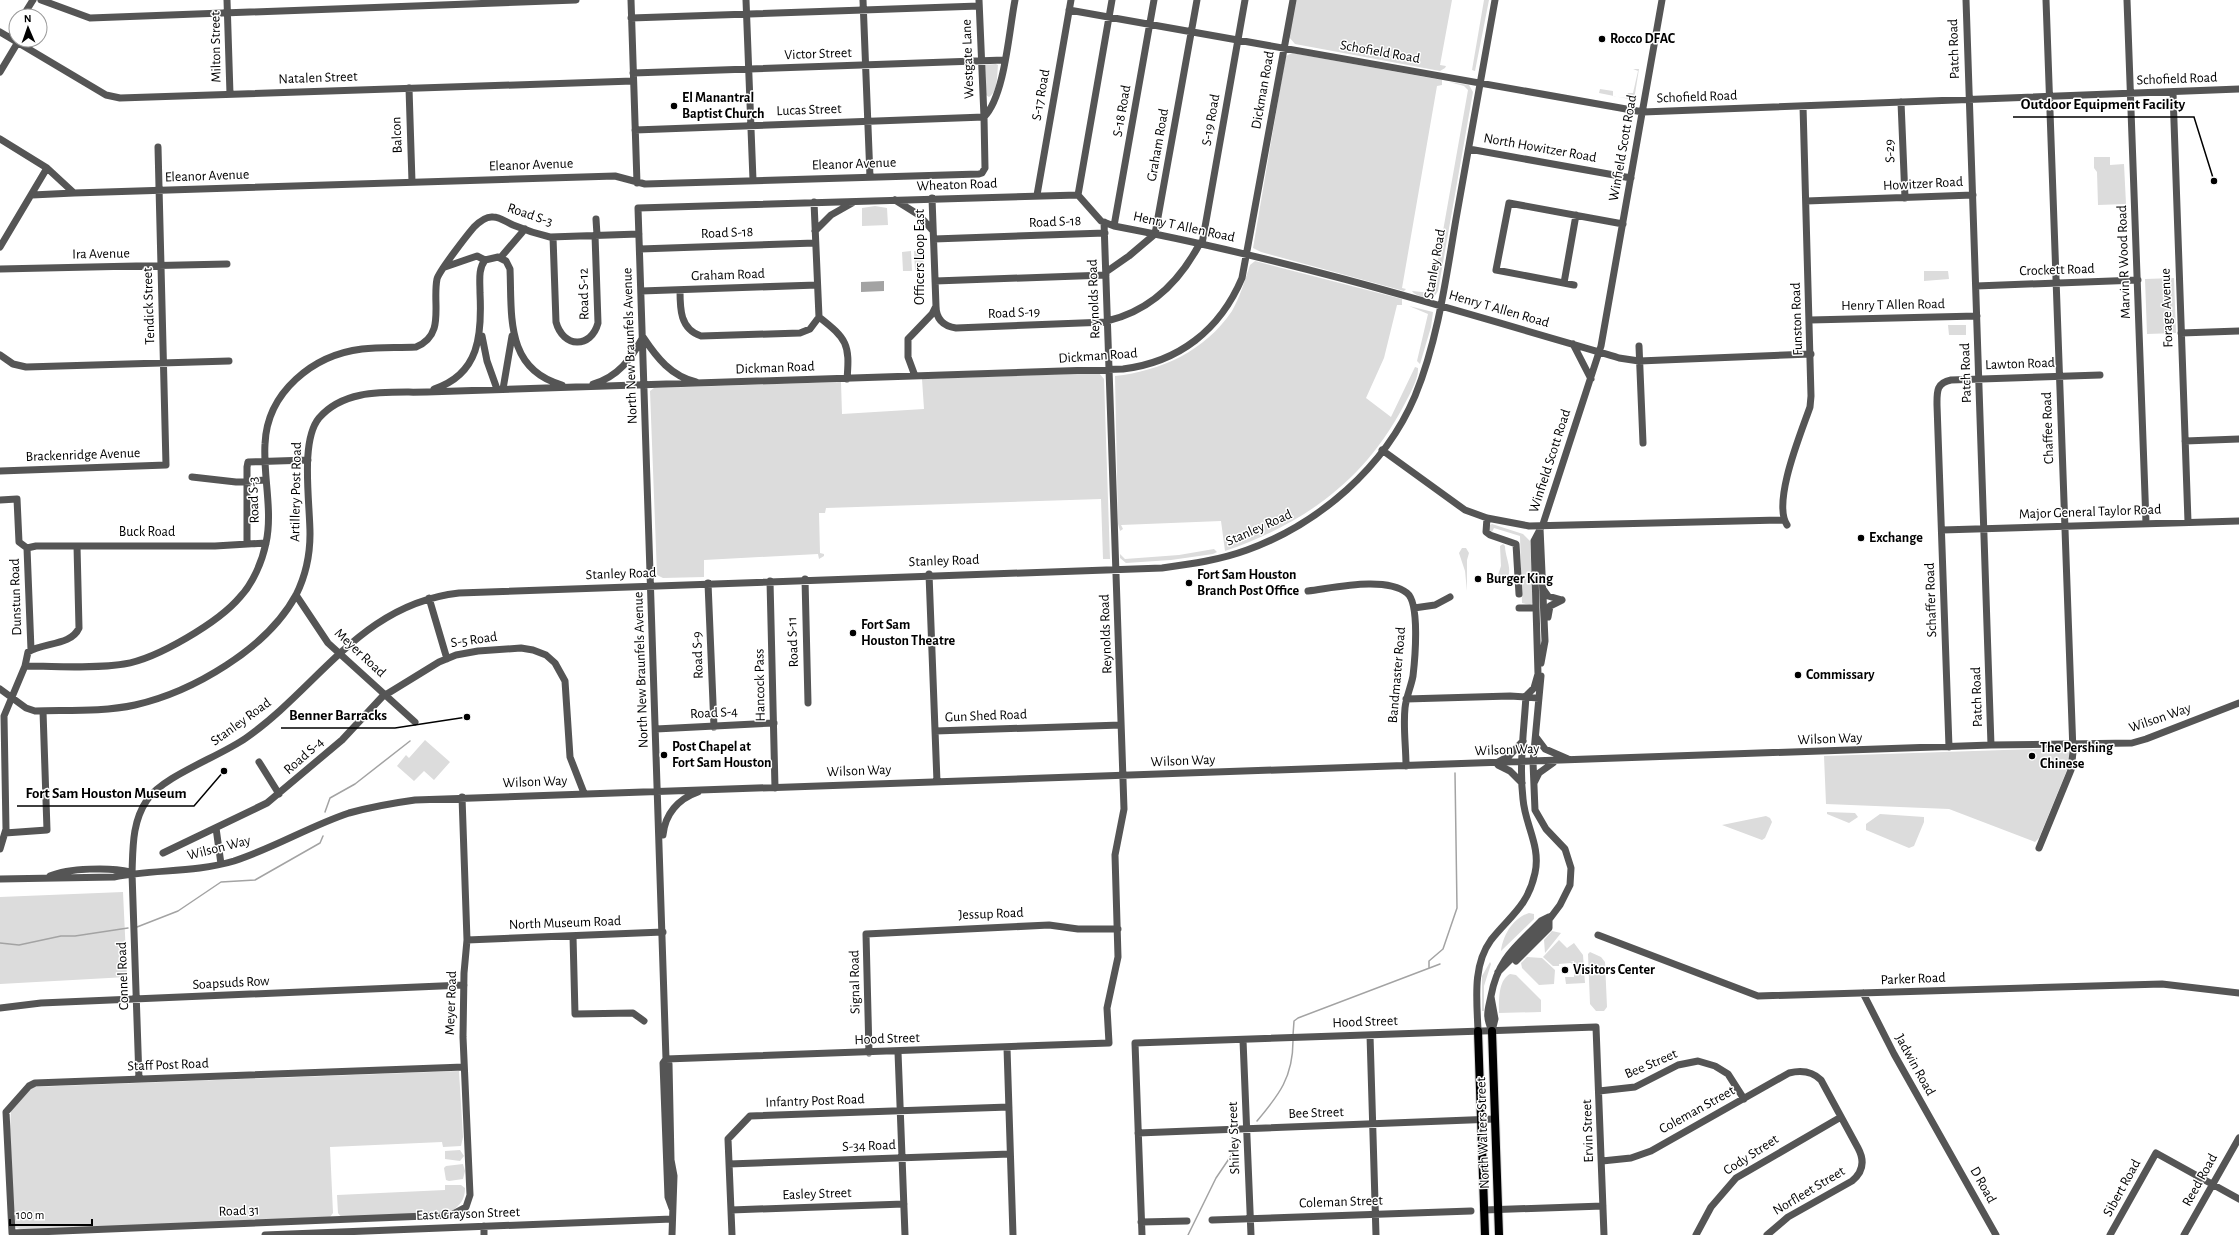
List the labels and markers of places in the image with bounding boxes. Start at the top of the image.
place label: Rocco DFAC [1610,32,1676,46]
marker: Rocco DFAC [1597,34,1607,44]
callout: Outdoor Equipment Facility [2013,90,2194,117]
place label: El Manantral Baptist Church [682,91,764,121]
marker: El Manantral Baptist Church [669,101,679,111]
place label: Exchange [1869,531,1923,545]
marker: Exchange [1856,533,1866,543]
place label: Fort Sam Houston Branch Post Office [1197,568,1299,598]
place label: Burger King [1486,572,1554,586]
marker: Burger King [1473,574,1483,584]
marker: Fort Sam Houston Branch Post Office [1184,578,1194,588]
place label: Fort Sam Houston Theatre [861,618,956,648]
marker: Fort Sam Houston Theatre [848,628,858,638]
place label: Commissary [1806,668,1875,682]
marker: Commissary [1793,670,1803,680]
callout: Benner Barracks [281,701,395,728]
place label: Post Chapel at Fort Sam Houston [672,740,771,770]
place label: The Pershing Chinese [2040,741,2114,771]
marker: Post Chapel at Fort Sam Houston [659,750,669,760]
marker: The Pershing Chinese [2027,751,2037,761]
callout: Fort Sam Houston Museum [17,779,194,806]
place label: Visitors Center [1573,963,1655,977]
marker: Visitors Center [1560,965,1570,975]

